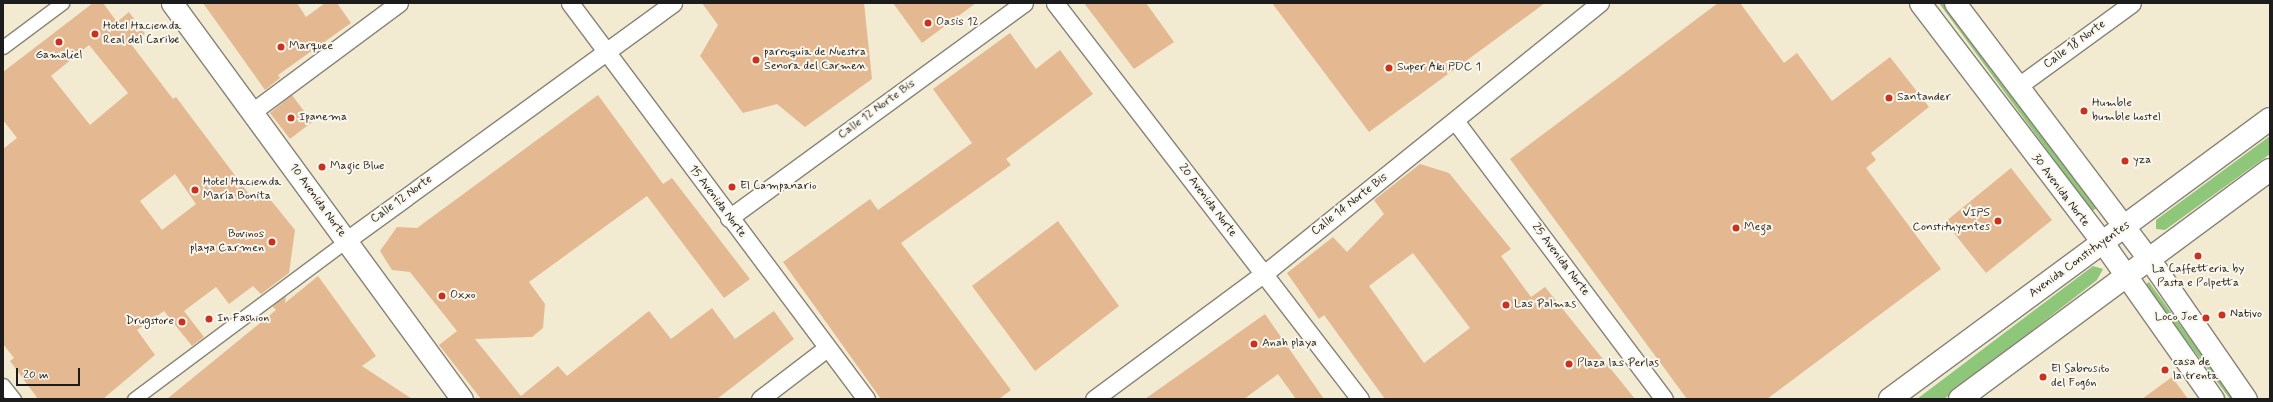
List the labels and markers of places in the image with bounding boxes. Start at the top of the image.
place label: Oasis 12 [936,16,979,30]
marker: Oasis 12 [923,18,933,28]
place label: Hotel Hacienda Real del Caribe [103,20,180,48]
marker: Hotel Hacienda Real del Caribe [90,29,100,39]
marker: Gamaliel [54,37,64,47]
place label: Marquee [289,40,333,54]
marker: Marquee [276,42,286,52]
place label: parroquia de Nuestra Senora del Carmen [764,46,867,74]
place label: Gamaliel [36,49,82,63]
marker: parroquia de Nuestra Senora del Carmen [751,55,761,65]
place label: Super Aki PDC 1 [1397,61,1480,75]
marker: Super Aki PDC 1 [1384,63,1394,73]
place label: Santander [1897,91,1951,105]
marker: Santander [1884,93,1894,103]
place label: Humble bumble hostel [2092,97,2161,125]
marker: Humble bumble hostel [2079,106,2089,116]
place label: Ipanema [299,111,347,125]
marker: Ipanema [286,113,296,123]
place label: yza [2133,154,2151,168]
marker: yza [2120,156,2130,166]
place label: Magic Blue [330,160,384,174]
marker: Magic Blue [317,162,327,172]
place label: Hotel Hacienda María Bonita [203,176,279,204]
place label: El Campanario [740,180,815,194]
marker: El Campanario [727,182,737,192]
marker: Hotel Hacienda María Bonita [190,185,200,195]
place label: VIPS Constituyentes [1912,207,1990,235]
marker: VIPS Constituyentes [1993,216,2003,226]
place label: Mega [1744,221,1772,235]
marker: Mega [1731,223,1741,233]
place label: Bovinos playa Carmen [191,228,264,256]
marker: Bovinos playa Carmen [267,237,277,247]
marker: La Caffetteria by Pasta e Polpetta [2193,251,2203,261]
place label: La Caffetteria by Pasta e Polpetta [2151,263,2245,291]
place label: Oxxo [450,289,476,303]
marker: Oxxo [437,291,447,301]
place label: Las Palmas [1514,298,1576,312]
marker: Las Palmas [1501,300,1511,310]
place label: Nativo [2230,308,2262,322]
marker: Nativo [2217,310,2227,320]
place label: Loco Joe [2155,311,2198,325]
place label: In Fashion [217,312,268,326]
marker: Loco Joe [2201,313,2211,323]
marker: In Fashion [204,314,214,324]
place label: Drugstore [126,315,174,329]
marker: Drugstore [177,317,187,327]
place label: Anah playa [1262,337,1316,351]
marker: Anah playa [1249,339,1259,349]
place label: casa de la trenta [2173,356,2224,384]
place label: Plaza las Perlas [1577,357,1657,371]
marker: Plaza las Perlas [1564,359,1574,369]
place label: El Sabrosito del Fogón [2051,363,2111,391]
marker: casa de la trenta [2160,365,2170,375]
marker: El Sabrosito del Fogón [2038,372,2048,382]

